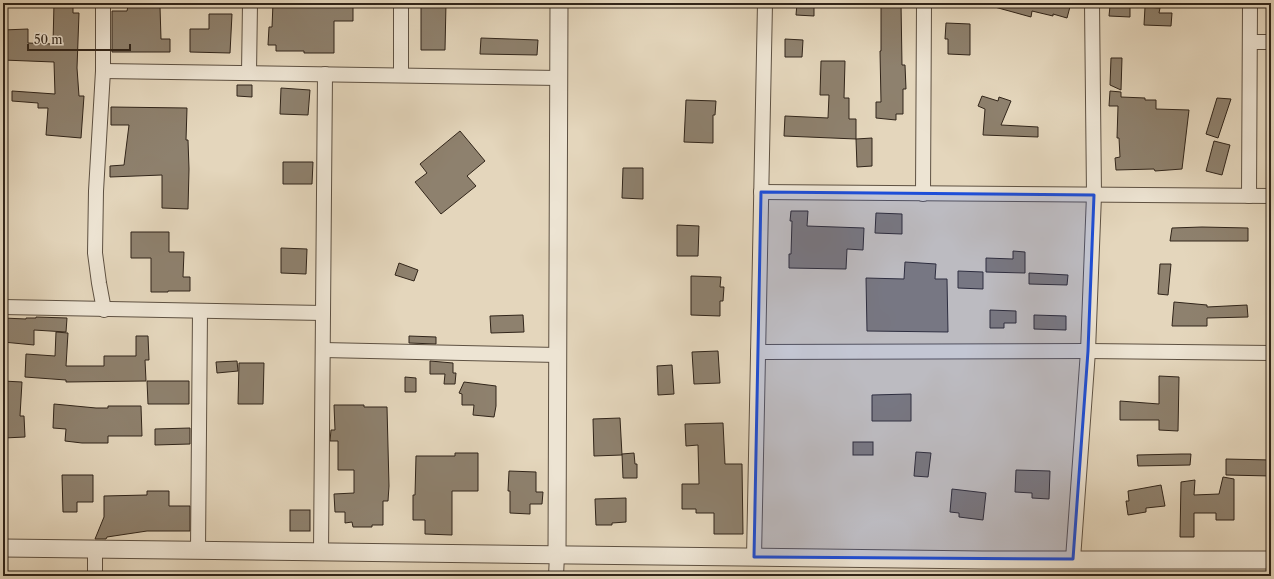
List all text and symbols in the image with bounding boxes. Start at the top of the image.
scale bar [28,26,130,52]
text: 50 m [34,32,63,47]

